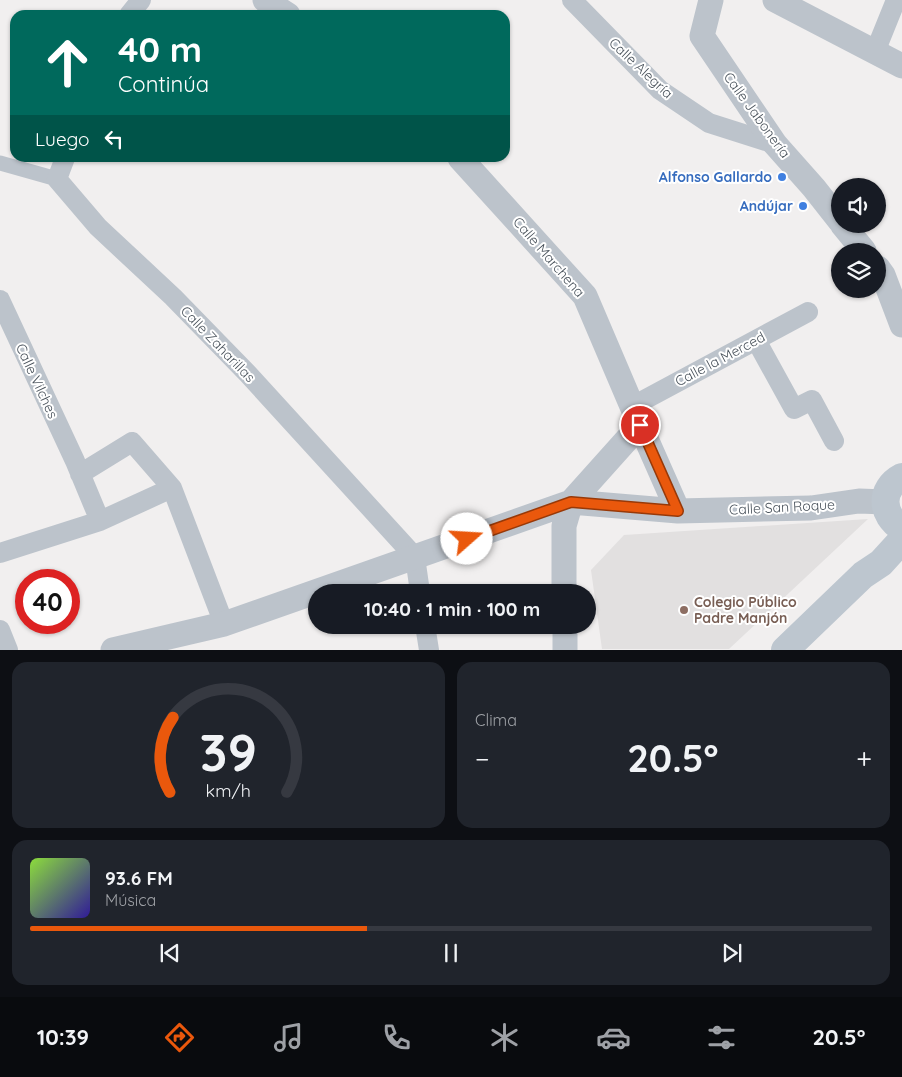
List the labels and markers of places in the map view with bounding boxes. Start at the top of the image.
place label: Alfonso Gallardo [659,168,772,186]
marker: Alfonso Gallardo [776,171,788,183]
place label: Andújar [740,197,793,215]
marker: Andújar [797,200,809,212]
pin [619,404,661,446]
place label: Colegio Público Padre Manjón [694,593,797,627]
marker: Colegio Público Padre Manjón [678,604,690,616]

